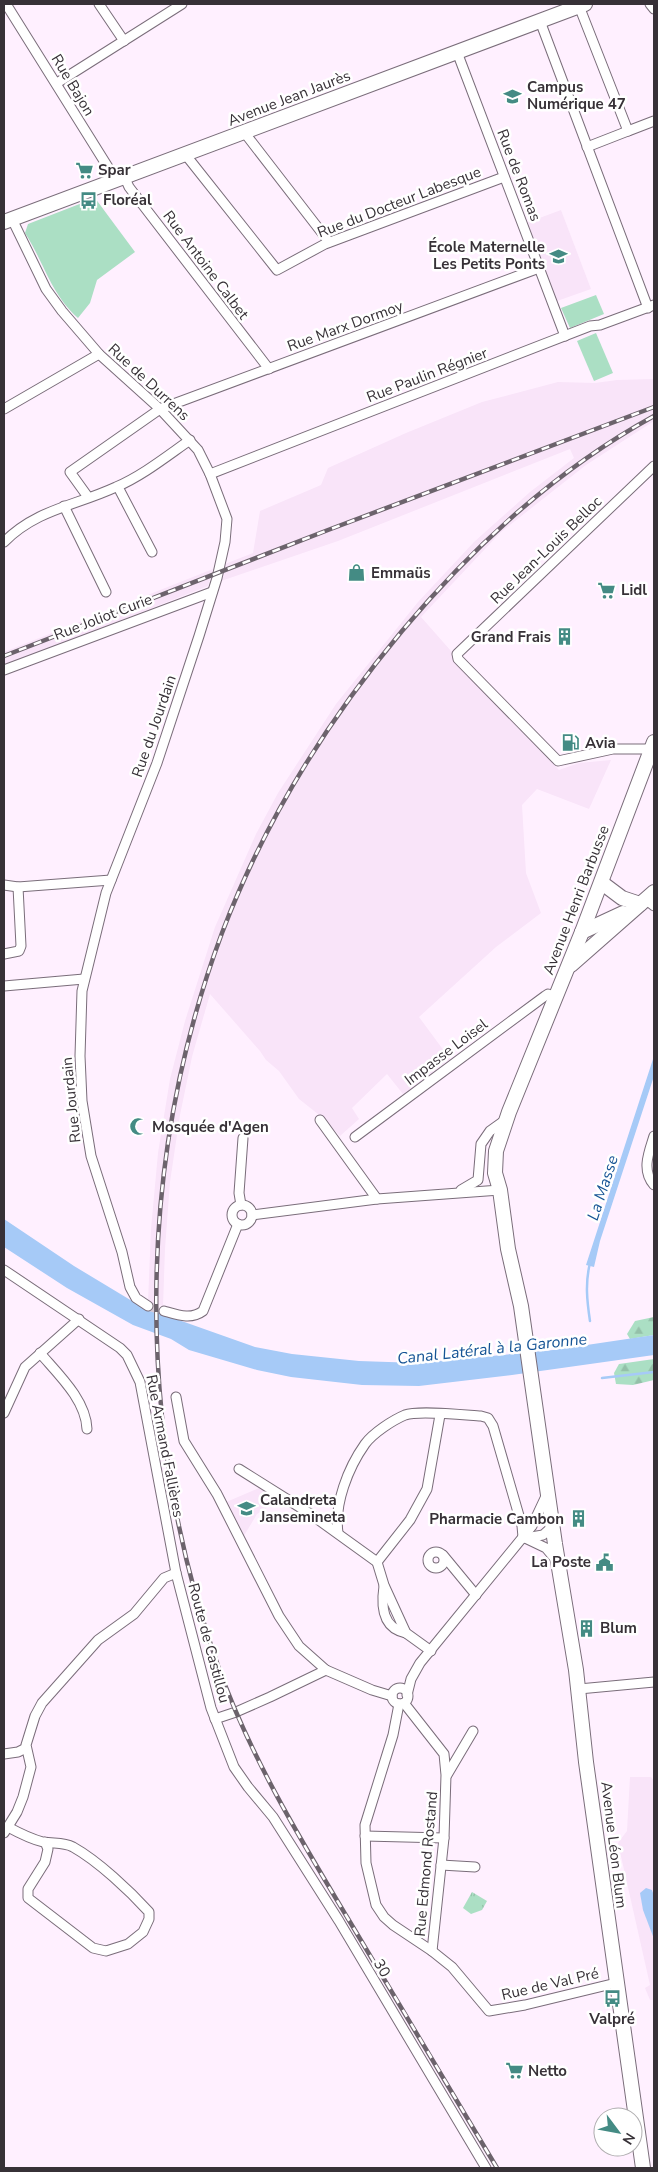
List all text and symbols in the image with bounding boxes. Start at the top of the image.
street label: Rue Bajon [47,50,99,120]
street label: Avenue Jean Jaurès [225,65,353,131]
place label: Campus Numérique 47 [527,77,626,114]
school or university icon: Campus Numérique 47 [503,86,523,106]
street label: Rue de Romas [492,126,546,224]
supermarket icon: Spar [74,160,94,180]
place label: Spar [98,160,131,180]
street label: Rue du Docteur Labesque [314,162,484,242]
bus stop icon: Floréal [79,190,99,210]
place label: Floréal [103,190,152,210]
street label: Rue Antoine Calbet [159,207,254,324]
place label: École Maternelle Les Petits Ponts [428,237,545,274]
school or university icon: École Maternelle Les Petits Ponts [549,246,569,266]
street label: Rue Marx Dormoy [284,296,406,356]
street label: Rue de Durrens [104,339,194,425]
street label: Rue Paulin Régnier [364,342,491,407]
street label: Rue Jean-Louis Belloc [486,492,606,608]
shop icon: Emmaüs [347,563,367,583]
place label: Emmaüs [371,563,430,583]
supermarket icon: Lidl [597,580,617,600]
place label: Lidl [621,580,647,600]
street label: Rue Joliot Curie [51,589,155,645]
place label: Grand Frais [471,627,551,647]
building icon: Grand Frais [555,627,575,647]
street label: Rue du Jourdain [127,672,181,780]
fuel station icon: Avia [561,733,581,753]
place label: Avia [585,733,616,753]
street label: Avenue Henri Barbusse [538,822,614,978]
street label: Impasse Loisel [400,1014,492,1090]
street label: Rue Jourdain [57,1056,85,1144]
mosque icon: Mosquée d'Agen [128,1117,148,1137]
place label: Mosquée d'Agen [152,1117,269,1137]
water label: La Masse [582,1152,624,1223]
water label: Canal Latéral à la Garonne [396,1328,589,1370]
street label: Rue Armand Fallières [141,1373,189,1519]
place label: Calandreta Jansemineta [259,1490,346,1527]
school or university icon: Calandreta Jansemineta [236,1499,256,1519]
place label: Pharmacie Cambon [429,1509,564,1529]
building icon: Pharmacie Cambon [568,1509,588,1529]
place label: La Poste [531,1552,591,1572]
public building icon: La Poste [595,1552,615,1572]
street label: Route de Castillou [183,1581,235,1705]
building icon: Blum [576,1618,596,1638]
place label: Blum [600,1618,637,1638]
street label: Avenue Léon Blum [596,1780,632,1910]
street label: Rue Edmond Rostand [410,1790,442,1938]
street label: 30 [369,1955,395,1981]
street label: Rue de Val Pré [499,1963,601,2005]
bus stop icon: Valpré [602,1988,622,2008]
place label: Valpré [588,2009,635,2029]
supermarket icon: Netto [504,2061,524,2081]
place label: Netto [528,2061,567,2081]
north arrow [593,2107,643,2157]
text: N [618,2129,639,2148]

